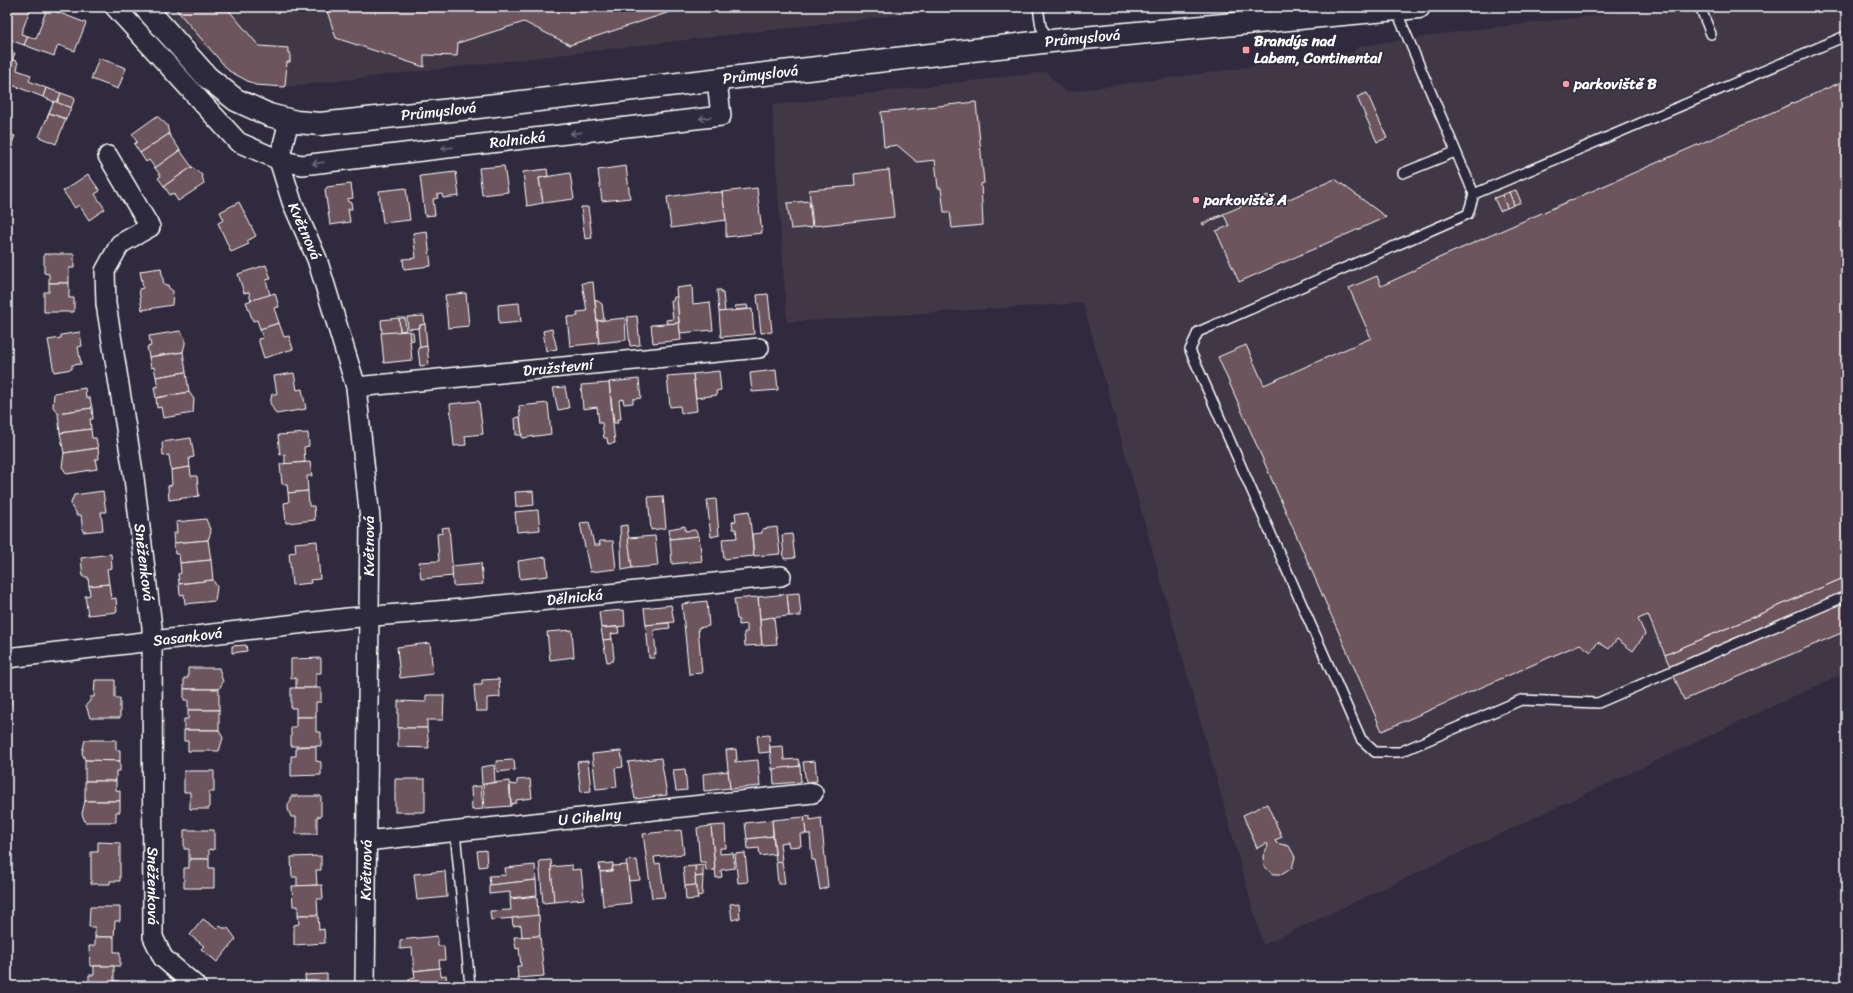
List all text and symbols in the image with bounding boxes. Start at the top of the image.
street label: Průmyslová [1043,22,1122,55]
place label: Brandýs nad Labem, Continental [1254,28,1383,71]
marker: Brandýs nad Labem, Continental [1241,45,1251,55]
street label: Průmyslová [721,57,800,92]
place label: parkoviště B [1573,71,1657,97]
marker: parkoviště B [1561,79,1571,89]
street label: Průmyslová [399,94,478,128]
one-way arrow [699,114,712,122]
street label: Rolnická [488,124,547,156]
one-way arrow [570,129,583,137]
one-way arrow [441,144,454,152]
one-way arrow [312,160,325,167]
place label: parkoviště A [1203,187,1287,213]
marker: parkoviště A [1191,195,1201,205]
street label: Květnová [281,198,329,265]
street label: Družstevní [522,351,596,384]
street label: Květnová [356,515,382,576]
street label: Sněženková [127,522,162,603]
street label: Dělnická [545,581,604,613]
street label: Sasanková [152,620,224,654]
street label: U Cihelny [557,801,623,833]
street label: Květnová [352,839,380,901]
street label: Sněženková [140,847,166,925]

